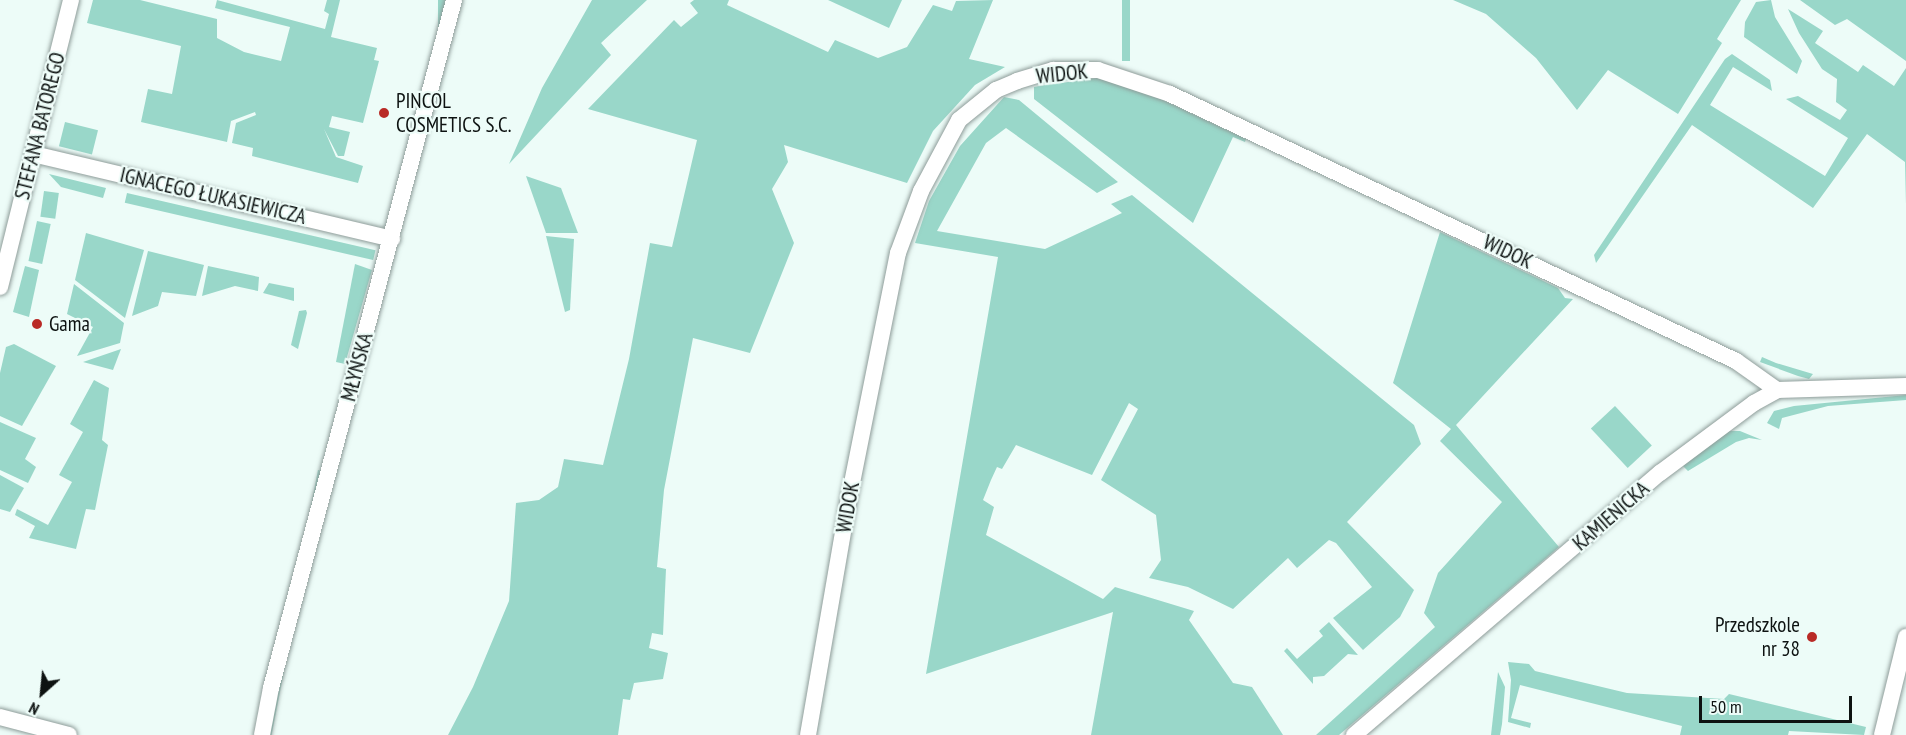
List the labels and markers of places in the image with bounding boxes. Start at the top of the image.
place label: PINCOL COSMETICS S.C. [396,88,511,138]
marker: PINCOL COSMETICS S.C. [377,106,391,120]
place label: Gama [49,311,90,337]
marker: Gama [30,317,44,331]
place label: Przedszkole nr 38 [1715,612,1800,662]
marker: Przedszkole nr 38 [1805,630,1819,644]

